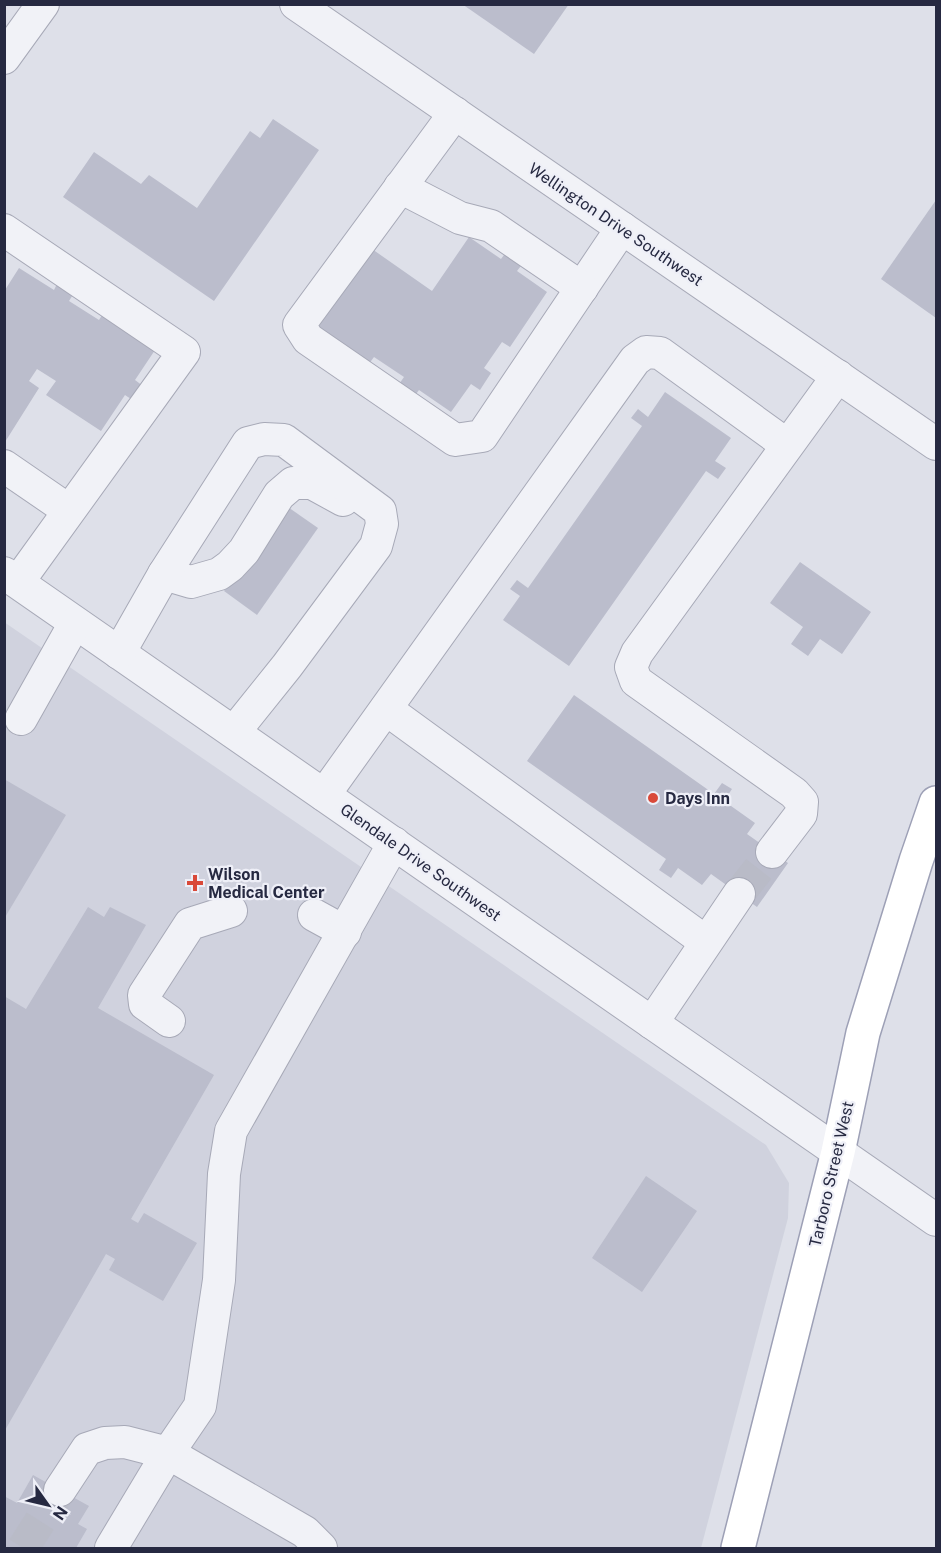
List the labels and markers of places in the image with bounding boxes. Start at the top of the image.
place label: Days Inn [665,789,730,808]
marker: Days Inn [646,791,660,805]
place label: Wilson Medical Center [208,865,325,902]
marker: Wilson Medical Center [186,874,204,892]

